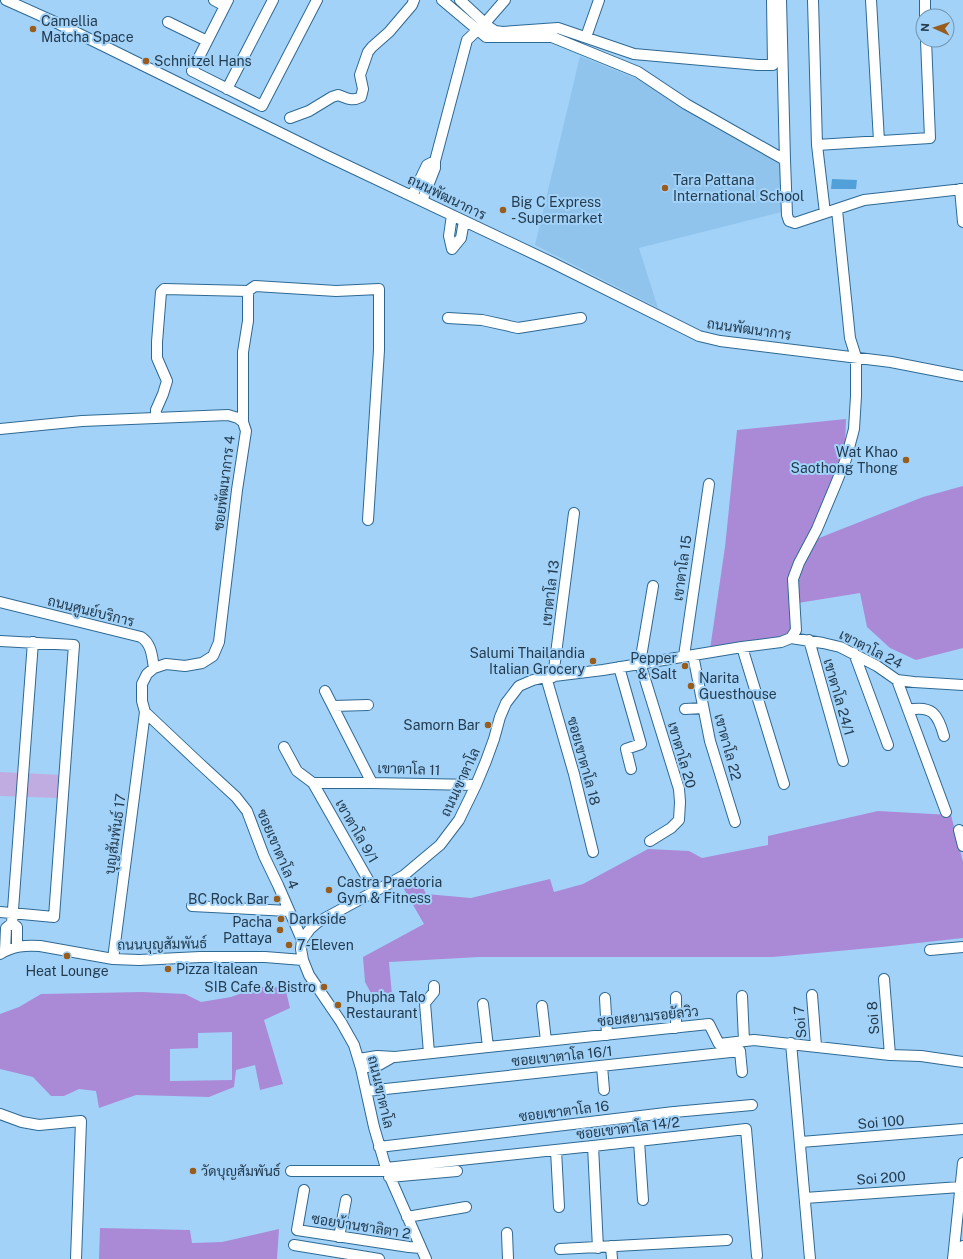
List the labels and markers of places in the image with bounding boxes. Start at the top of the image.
place label: Camellia Matcha Space [41,13,134,45]
marker: Camellia Matcha Space [28,24,38,34]
place label: Schnitzel Hans [154,53,252,69]
marker: Schnitzel Hans [141,56,151,66]
place label: Tara Pattana International School [673,172,804,204]
marker: Tara Pattana International School [660,183,670,193]
place label: Big C Express - Supermarket [511,194,603,226]
marker: Big C Express - Supermarket [498,205,508,215]
place label: Wat Khao Saothong Thong [791,444,898,476]
marker: Wat Khao Saothong Thong [901,455,911,465]
place label: Salumi Thailandia Italian Grocery [469,645,586,677]
place label: Pepper & Salt [630,650,677,682]
marker: Salumi Thailandia Italian Grocery [588,656,598,666]
marker: Pepper & Salt [680,661,690,671]
place label: Narita Guesthouse [699,670,777,702]
marker: Narita Guesthouse [686,681,696,691]
place label: Samorn Bar [403,717,480,733]
marker: Samorn Bar [483,720,493,730]
place label: Castra Praetoria Gym & Fitness [337,874,442,906]
marker: Castra Praetoria Gym & Fitness [324,885,334,895]
place label: BC Rock Bar [188,891,269,907]
marker: BC Rock Bar [272,894,282,904]
place label: Darkside [289,911,347,927]
place label: Pacha Pattaya [223,914,272,946]
marker: Darkside [276,914,286,924]
marker: Pacha Pattaya [275,925,285,935]
place label: 7-Eleven [297,937,354,953]
marker: 7-Eleven [284,940,294,950]
marker: Heat Lounge [62,951,72,961]
place label: Pizza Italean [176,961,258,977]
place label: Heat Lounge [25,963,109,979]
marker: Pizza Italean [163,964,173,974]
place label: SIB Cafe & Bistro [204,979,316,995]
marker: SIB Cafe & Bistro [319,982,329,992]
place label: Phupha Talo Restaurant [346,989,426,1021]
marker: Phupha Talo Restaurant [333,1000,343,1010]
place label: วัดบุญสัมพันธ์ [201,1162,281,1181]
marker: วัดบุญสัมพันธ์ [188,1166,198,1176]

